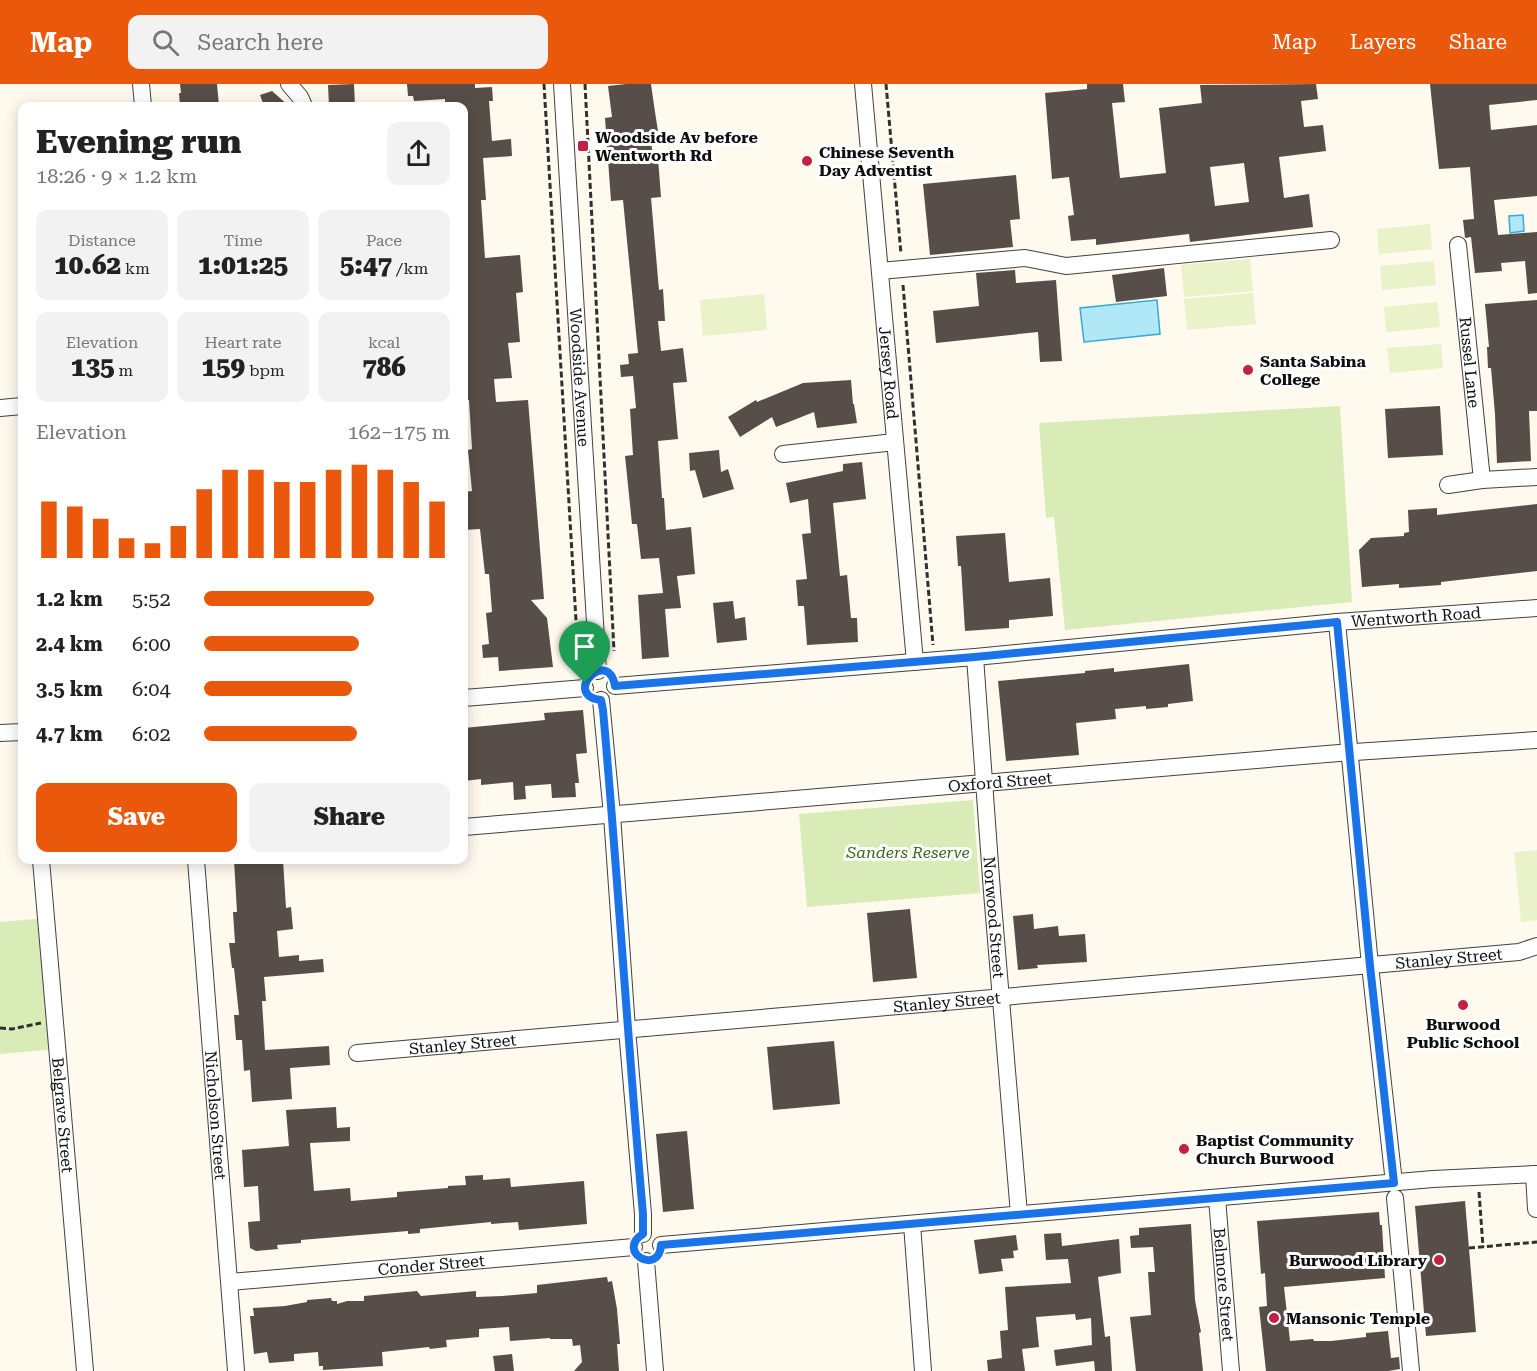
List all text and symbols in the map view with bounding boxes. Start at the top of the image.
search box [128,15,548,69]
text: Map [30,26,92,59]
icon: search [149,26,182,59]
text: Search here [197,30,323,55]
text: Map [1272,30,1317,54]
text: Layers [1350,30,1416,54]
text: Share [1449,30,1507,54]
text: Evening run [36,122,241,161]
button: share [387,122,450,185]
place label: Woodside Av before Wentworth Rd [595,128,758,165]
marker: Woodside Av before Wentworth Rd [576,139,590,153]
place label: Chinese Seventh Day Adventist [819,143,954,180]
marker: Chinese Seventh Day Adventist [800,154,814,168]
text: 18:26 · 9 × 1.2 km [36,164,197,188]
text: Distance [68,231,136,250]
text: Time [223,231,263,250]
text: Pace [366,231,402,250]
text: 10.62 [54,250,121,280]
text: 1:01:25 [198,250,288,280]
text: 5:47 [340,250,392,280]
text: km [121,259,150,278]
text: /km [392,259,428,278]
street label: Woodside Avenue [566,308,594,447]
street label: Russel Lane [1456,316,1484,409]
street label: Jersey Road [875,326,903,420]
text: Elevation [66,333,138,352]
text: Heart rate [205,333,281,352]
text: kcal [368,333,400,352]
text: 135 [71,352,115,382]
text: 159 [201,352,245,382]
text: 786 [362,352,406,382]
place label: Santa Sabina College [1260,352,1367,389]
text: m [115,361,133,380]
text: bpm [245,361,285,380]
marker: Santa Sabina College [1241,363,1255,377]
text: Elevation [36,420,127,444]
text: 162–175 m [347,420,450,444]
text: 1.2 km [36,587,103,611]
text: 5:52 [132,587,171,611]
street label: Wentworth Road [1350,602,1482,630]
pin [559,621,610,683]
icon: arrive [568,630,601,663]
text: 2.4 km [36,632,103,656]
text: 6:00 [132,632,171,656]
text: 3.5 km [36,677,103,701]
text: 6:04 [132,677,171,701]
text: 4.7 km [36,722,103,746]
text: 6:02 [132,722,171,746]
street label: Oxford Street [947,768,1053,796]
button: Save [36,783,237,852]
button: Share [249,783,450,852]
park label: Sanders Reserve [845,843,970,862]
street label: Norwood Street [980,856,1009,979]
street label: Stanley Street [1394,944,1503,972]
street label: Stanley Street [892,988,1001,1016]
marker: Burwood Public School [1456,998,1470,1012]
place label: Burwood Public School [1407,1015,1520,1052]
street label: Stanley Street [408,1030,517,1058]
street label: Nicholson Street [201,1050,231,1181]
street label: Belgrave Street [49,1057,77,1174]
place label: Baptist Community Church Burwood [1196,1131,1354,1168]
marker: Baptist Community Church Burwood [1177,1142,1191,1156]
street label: Belmore Street [1210,1227,1238,1342]
street label: Conder Street [377,1250,486,1279]
place label: Burwood Library [1289,1251,1427,1270]
marker: Burwood Library [1432,1253,1446,1267]
place label: Mansonic Temple [1286,1309,1430,1328]
marker: Mansonic Temple [1267,1311,1281,1325]

